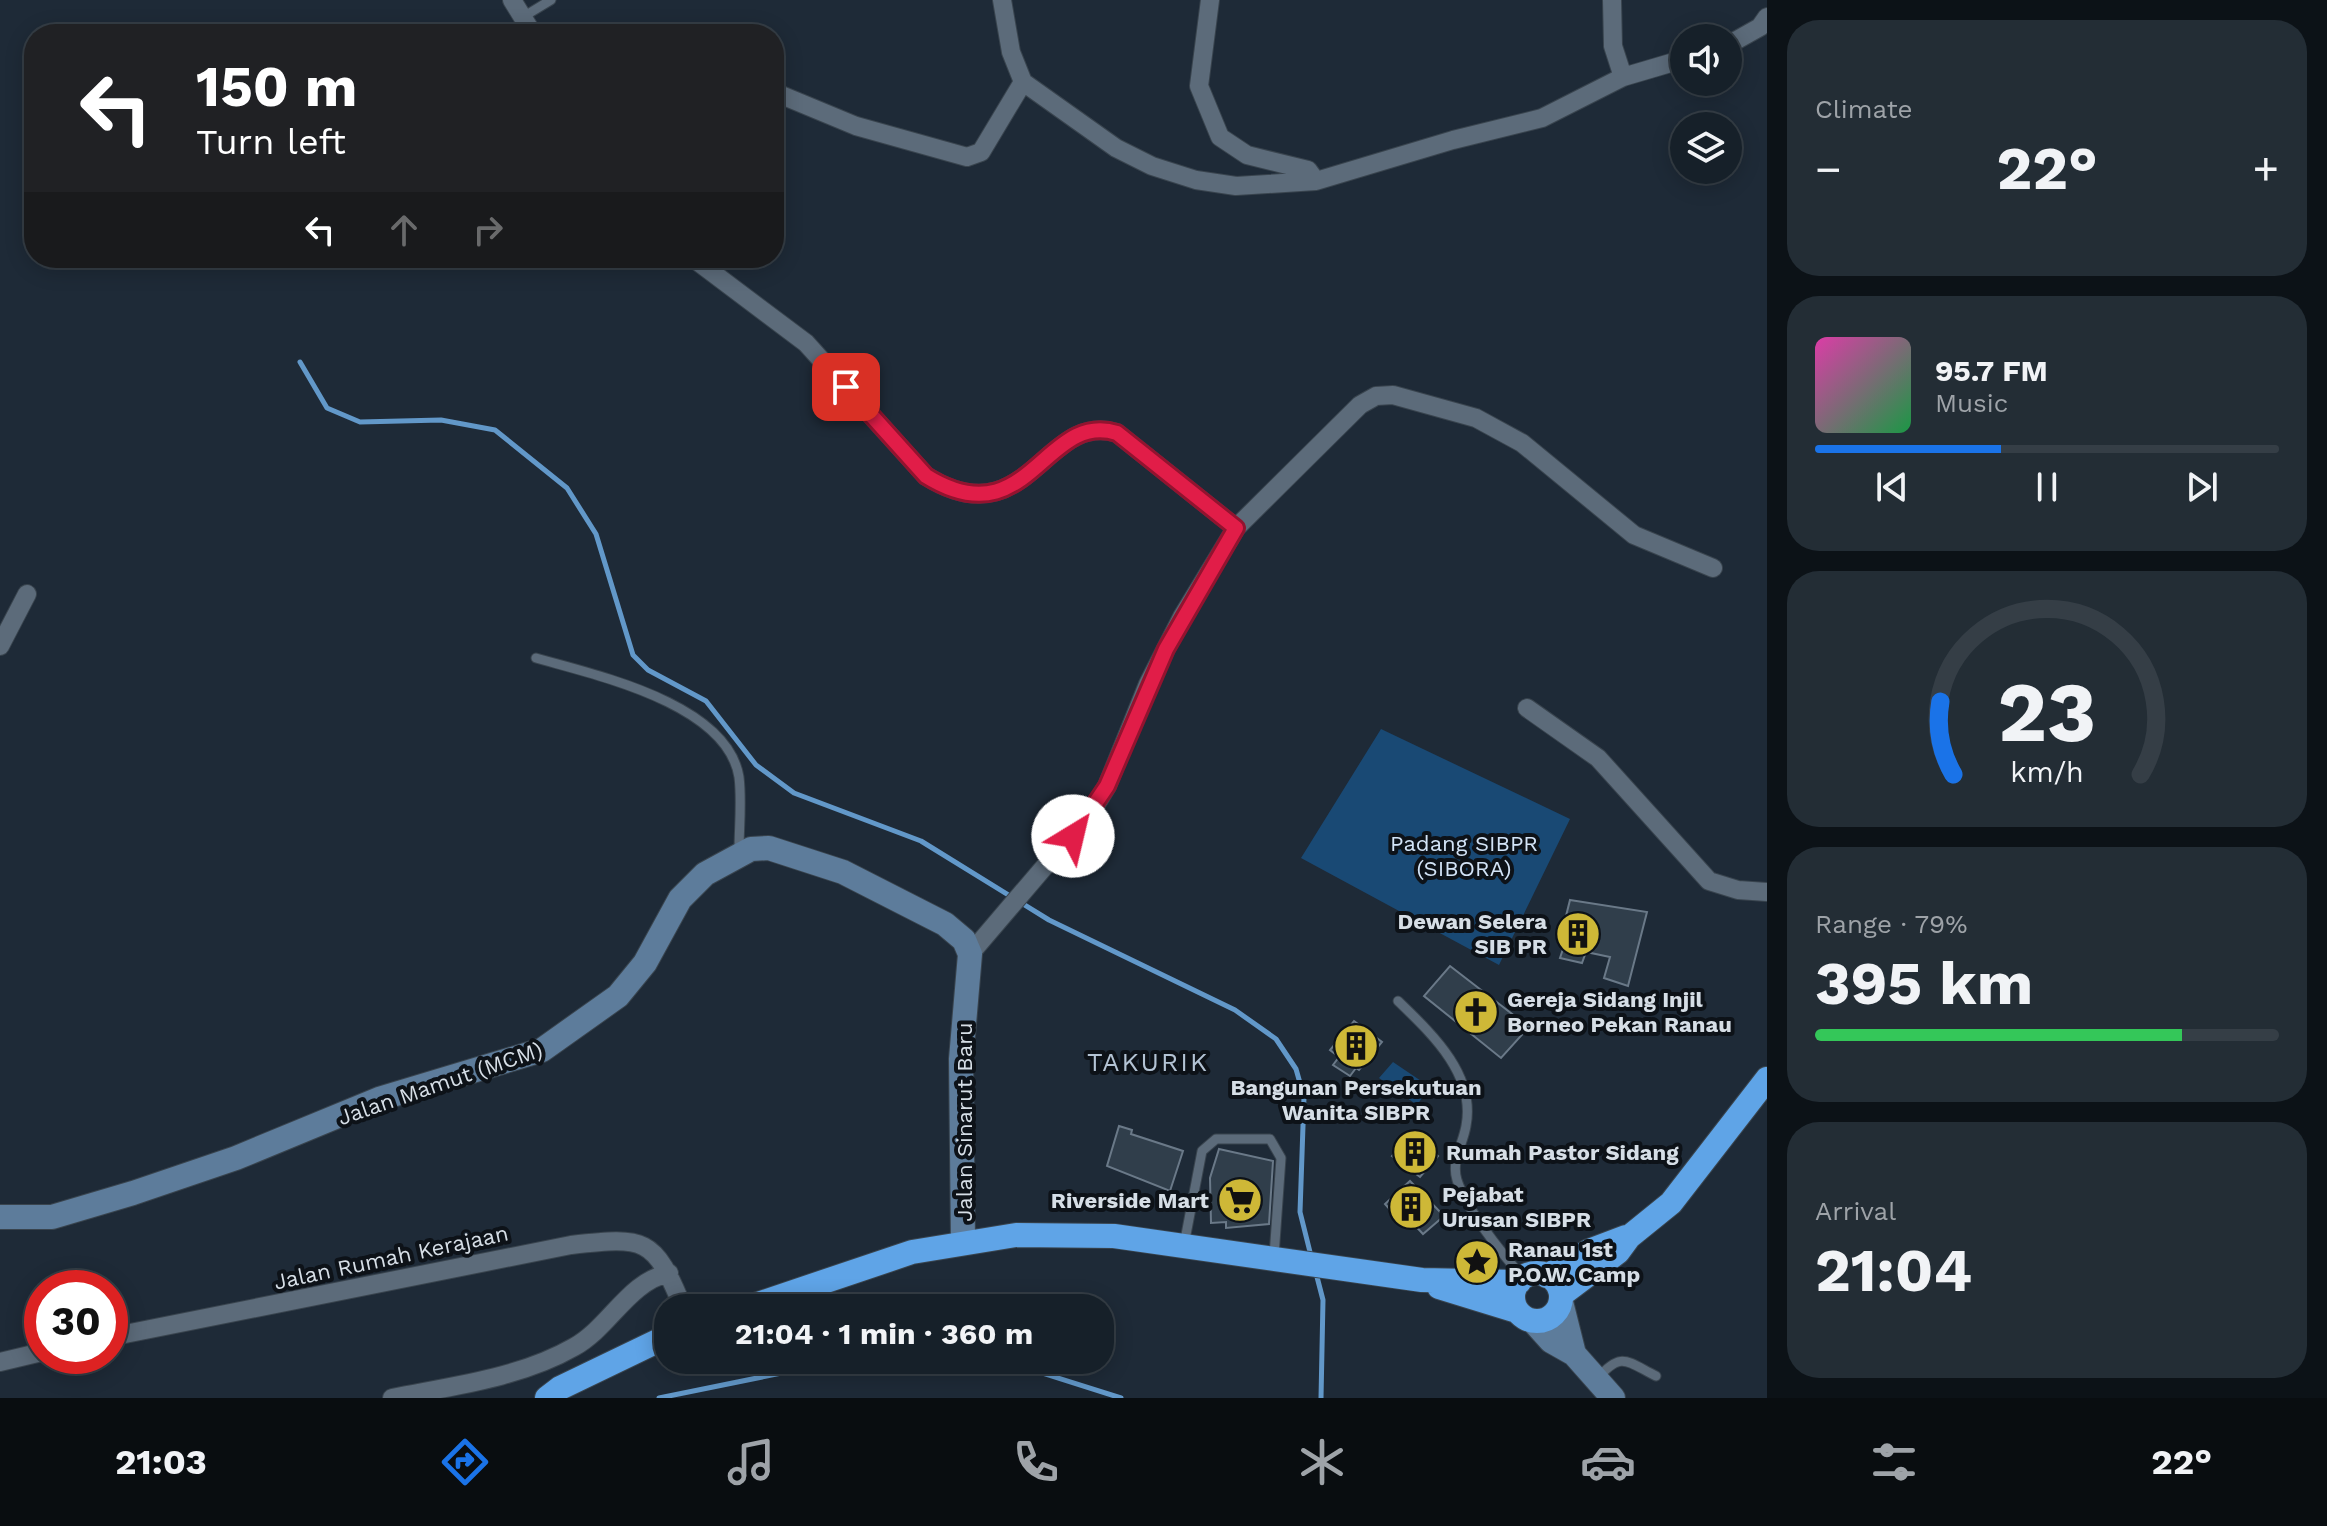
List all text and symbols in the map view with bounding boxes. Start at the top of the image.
map controls [1670,24,1742,184]
button: sound [1670,24,1742,96]
text: 150 m [196,54,358,120]
icon: left [64,56,168,160]
text: Climate [1815,94,1913,124]
button: layers [1670,112,1742,184]
text: Turn left [196,121,346,163]
text: 22° [1996,133,2098,204]
text: − [1815,143,1842,195]
text: + [2252,143,2279,195]
icon: left [298,208,342,252]
icon: ahead [382,208,426,252]
icon: right [466,208,510,252]
pin [812,353,880,421]
text: 95.7 FM [1935,353,2048,388]
icon: arrive [824,365,868,409]
text: Music [1935,388,2008,418]
icon: previous [1870,465,1914,509]
icon: pause [2025,465,2069,509]
icon: next [2180,465,2224,509]
text: 23 [1998,664,2096,761]
text: km/h [2010,755,2084,789]
position arrow [1031,794,1115,878]
park label: Padang SIBPR (SIBORA) [1390,831,1538,881]
place label: Dewan Selera SIB PR [1398,909,1547,959]
text: Range · 79% [1815,909,1967,939]
building icon: Dewan Selera SIB PR [1554,910,1602,958]
text: 395 km [1815,948,2033,1019]
place label: Gereja Sidang Injil Borneo Pekan Ranau [1507,987,1732,1037]
church icon: Gereja Sidang Injil Borneo Pekan Ranau [1452,988,1500,1036]
street label: Jalan Sinarut Baru [952,1022,977,1222]
building icon: Bangunan Persekutuan Wanita SIBPR [1332,1022,1380,1070]
street label: Jalan Mamut (MCM) [335,1037,546,1130]
district label: TAKURIK [1087,1047,1209,1077]
place label: Bangunan Persekutuan Wanita SIBPR [1230,1075,1482,1125]
building icon: Rumah Pastor Sidang [1391,1128,1439,1176]
place label: Rumah Pastor Sidang [1446,1140,1679,1165]
supermarket icon: Riverside Mart [1216,1176,1264,1224]
place label: Pejabat Urusan SIBPR [1442,1182,1591,1232]
building icon: Pejabat Urusan SIBPR [1387,1183,1435,1231]
place label: Riverside Mart [1051,1188,1209,1213]
text: Arrival [1815,1196,1896,1226]
street label: Jalan Rumah Kerajaan [272,1220,511,1295]
text: 21:04 [1815,1235,1972,1306]
place label: Ranau 1st P.O.W. Camp [1508,1237,1640,1287]
place icon: Ranau 1st P.O.W. Camp [1453,1238,1501,1286]
speed limit sign: 30 [24,1270,128,1374]
text: 21:04 · 1 min · 360 m [735,1316,1033,1351]
icon: directions [437,1434,493,1490]
icon: music [723,1434,779,1490]
icon: phone [1008,1434,1064,1490]
icon: climate [1294,1434,1350,1490]
icon: car [1580,1434,1636,1490]
icon: filters [1866,1434,1922,1490]
text: 21:03 [115,1441,207,1483]
text: 22° [2151,1441,2212,1483]

